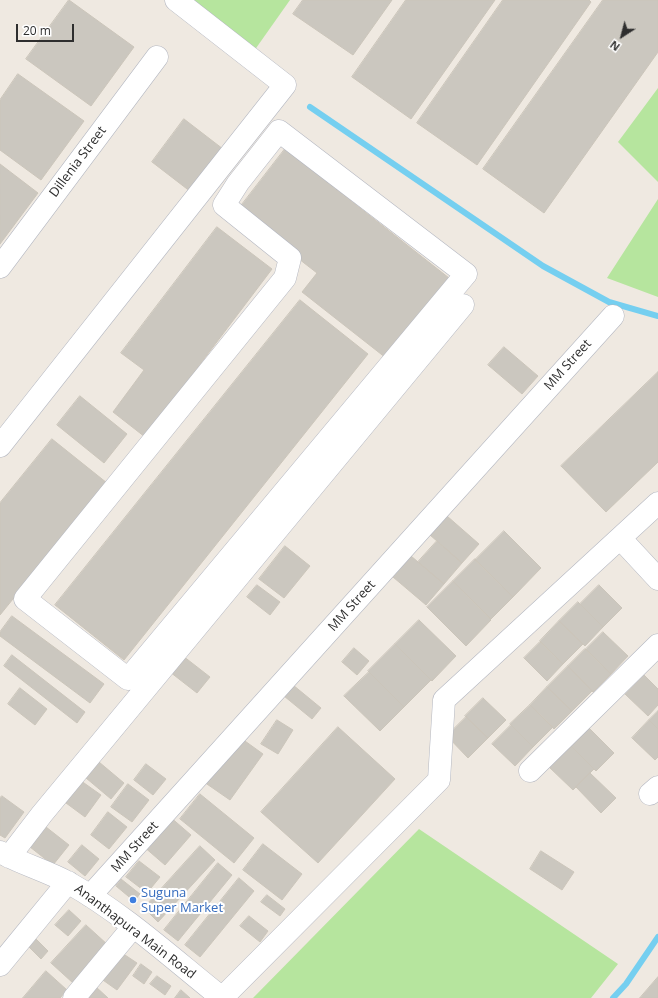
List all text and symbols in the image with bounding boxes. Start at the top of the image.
scale bar [18,16,76,42]
north arrow [602,16,642,56]
text: 20 m [23,22,51,39]
text: N [607,37,623,55]
street label: Dillenia Street [46,123,110,201]
street label: MM Street [541,336,595,394]
street label: MM Street [325,577,379,635]
street label: MM Street [108,818,162,876]
street label: Ananthapura Main Road [71,881,199,983]
place label: Suguna Super Market [141,885,223,916]
marker: Suguna Super Market [128,895,138,905]

